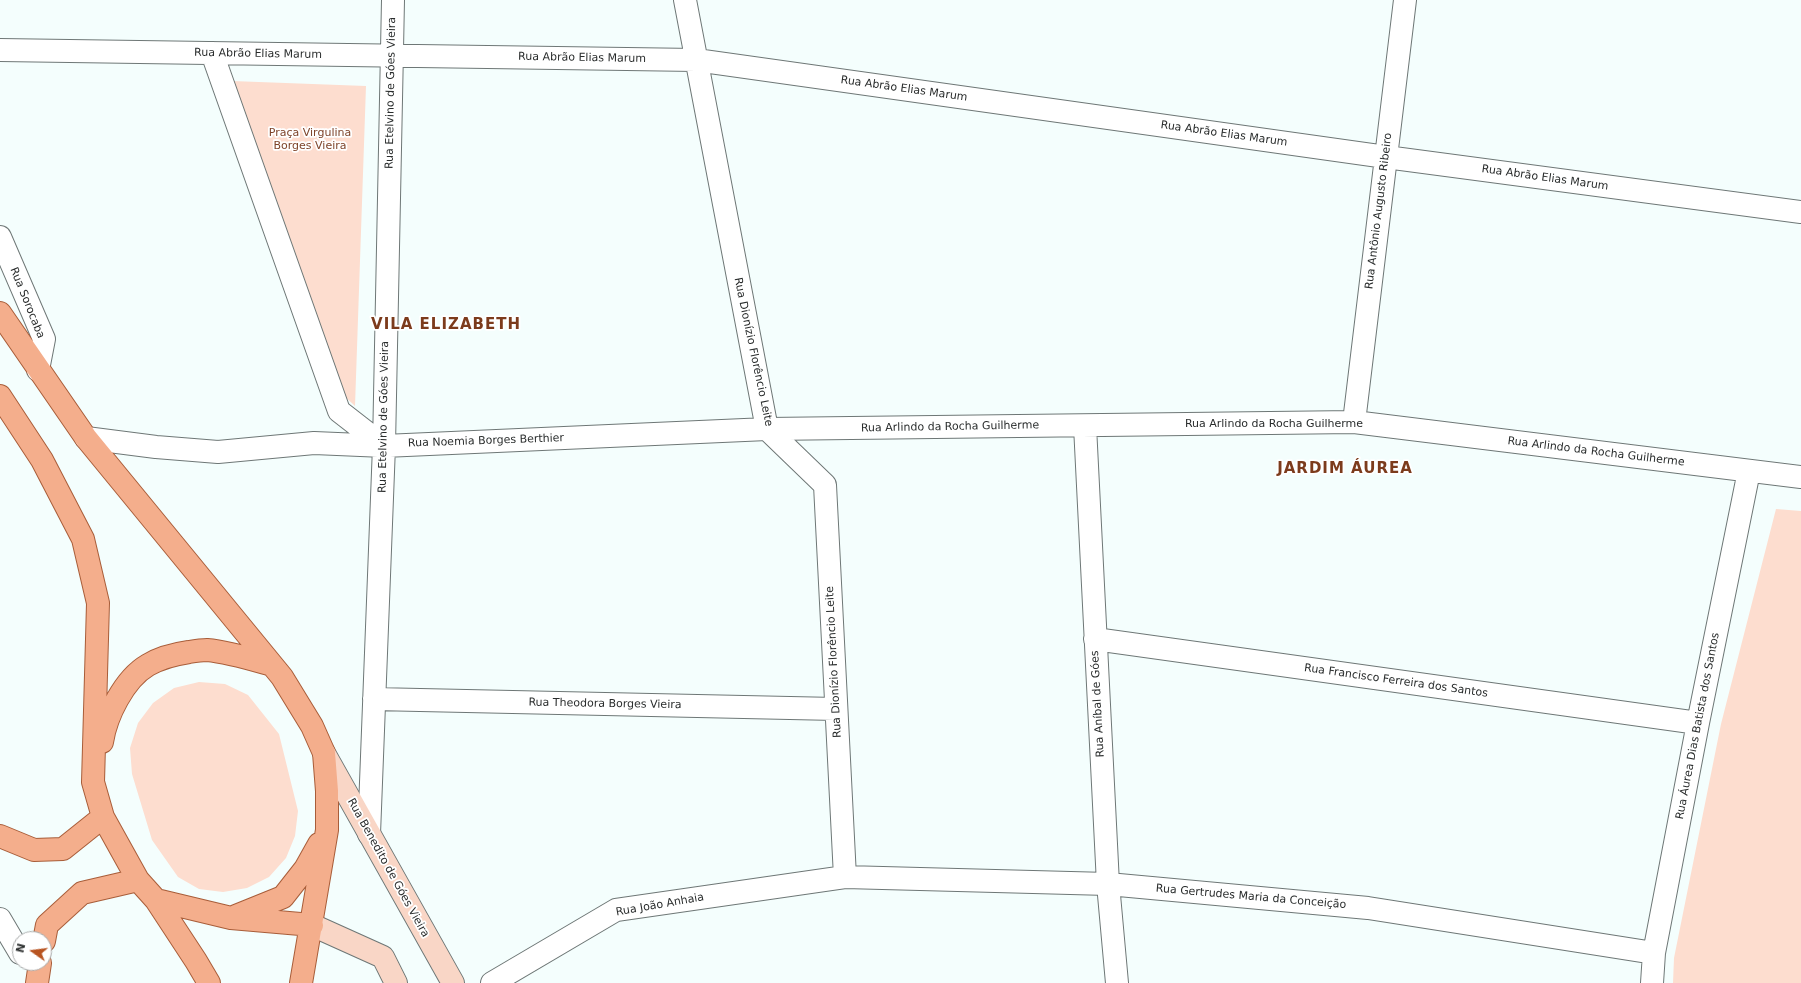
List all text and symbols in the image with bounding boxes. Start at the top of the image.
street label: Rua Etelvino de Góes Vieira [383,17,399,169]
street label: Rua Abrão Elias Marum [194,46,322,62]
street label: Rua Abrão Elias Marum [518,50,646,66]
street label: Rua Abrão Elias Marum [840,74,968,104]
street label: Rua Abrão Elias Marum [1160,119,1288,149]
park label: Praça Virgulina Borges Vieira [269,126,351,152]
street label: Rua Antônio Augusto Ribeiro [1363,132,1395,290]
street label: Rua Abrão Elias Marum [1481,163,1609,193]
street label: Rua Sorocaba [7,265,47,341]
street label: Rua Dionízio Florêncio Leite [731,276,775,428]
district label: VILA ELIZABETH [371,316,521,334]
street label: Rua Etelvino de Góes Vieira [376,341,392,493]
street label: Rua Arlindo da Rocha Guilherme [1185,417,1363,431]
street label: Rua Arlindo da Rocha Guilherme [861,419,1039,435]
street label: Rua Noemia Borges Berthier [408,432,564,450]
street label: Rua Arlindo da Rocha Guilherme [1507,435,1685,469]
district label: JARDIM ÁUREA [1277,460,1413,478]
street label: Rua Dionízio Florêncio Leite [823,586,845,738]
street label: Rua Áurea Dias Batista dos Santos [1673,631,1723,821]
street label: Rua Aníbal de Góes [1089,650,1107,758]
street label: Rua Francisco Ferreira dos Santos [1303,662,1489,700]
street label: Rua Theodora Borges Vieira [528,696,682,712]
street label: Rua Benedito de Góes Vieira [344,796,432,940]
street label: Rua Gertrudes Maria da Conceição [1155,882,1347,912]
street label: Rua João Anhaia [615,891,705,919]
north arrow [12,931,52,971]
text: N [13,942,28,954]

